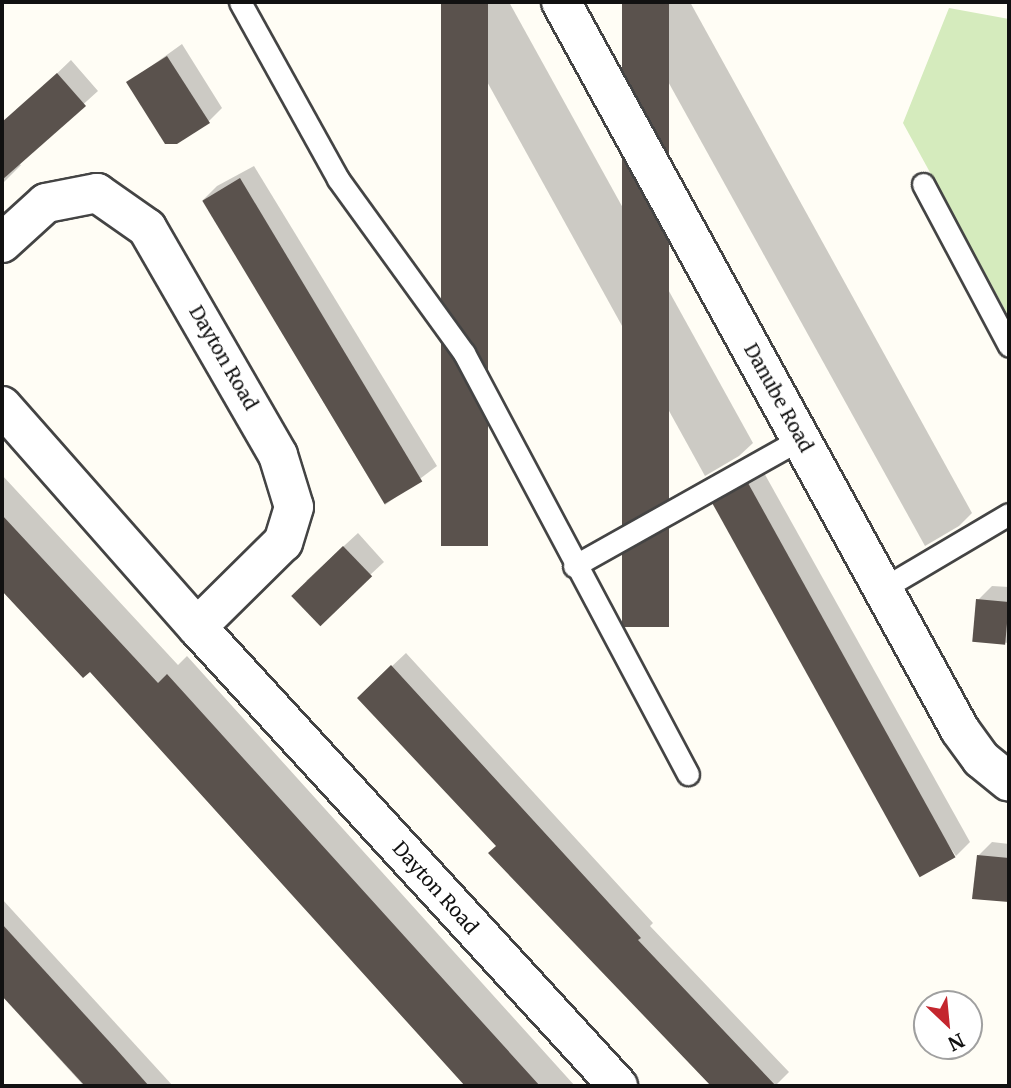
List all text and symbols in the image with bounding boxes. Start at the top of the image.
street label: Dayton Road [184,302,262,414]
street label: Danube Road [739,340,817,456]
street label: Dayton Road [387,837,483,939]
north arrow [913,990,983,1060]
text: N [944,1028,968,1056]

